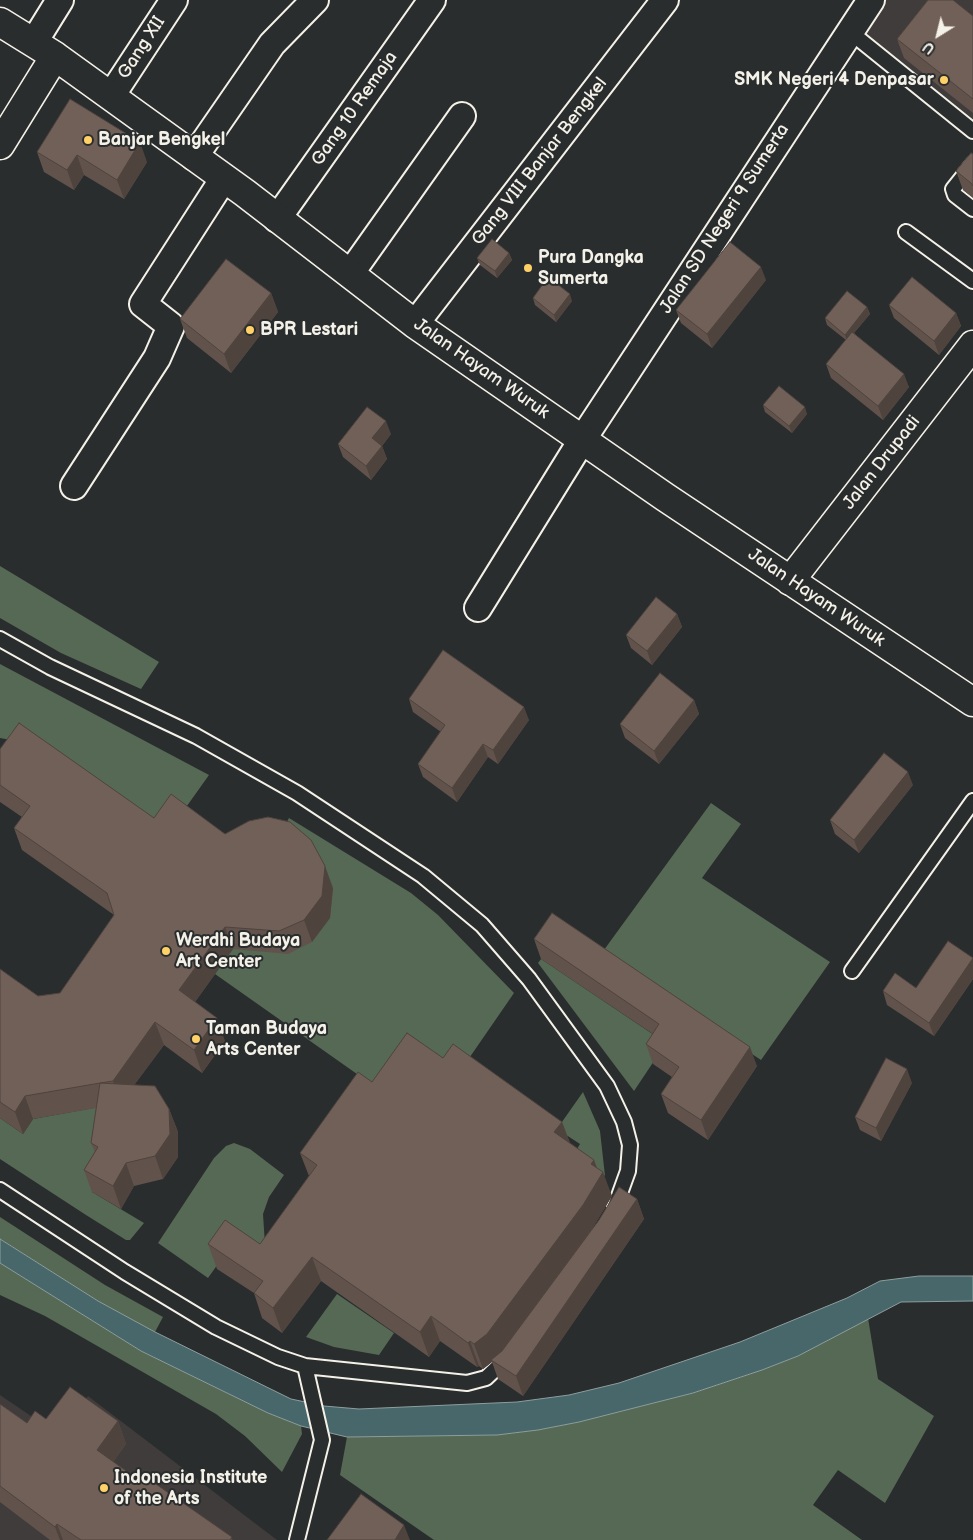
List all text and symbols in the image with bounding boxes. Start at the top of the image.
north arrow [913,10,963,60]
street label: Gang XII [114,13,170,83]
text: U [920,38,938,57]
street label: Gang 10 Remaja [308,48,402,170]
place label: SMK Negeri 4 Denpasar [734,69,934,91]
street label: Gang VIII Banjar Bengkel [468,74,612,250]
marker: SMK Negeri 4 Denpasar [938,74,950,86]
street label: Jalan SD Negeri 9 Sumerta [656,120,794,318]
place label: Banjar Bengkel [98,129,225,151]
marker: Banjar Bengkel [82,134,94,146]
place label: Pura Dangka Sumerta [538,247,644,290]
marker: Pura Dangka Sumerta [522,262,534,274]
street label: Jalan Hayam Wuruk [409,314,553,424]
place label: BPR Lestari [260,319,358,341]
marker: BPR Lestari [244,324,256,336]
street label: Jalan Drupadi [839,412,925,514]
street label: Jalan Hayam Wuruk [743,544,889,652]
place label: Werdhi Budaya Art Center [176,930,300,972]
marker: Werdhi Budaya Art Center [160,945,172,957]
place label: Taman Budaya Arts Center [206,1018,327,1060]
marker: Taman Budaya Arts Center [190,1033,202,1045]
place label: Indonesia Institute of the Arts [114,1467,267,1510]
marker: Indonesia Institute of the Arts [98,1482,110,1494]

